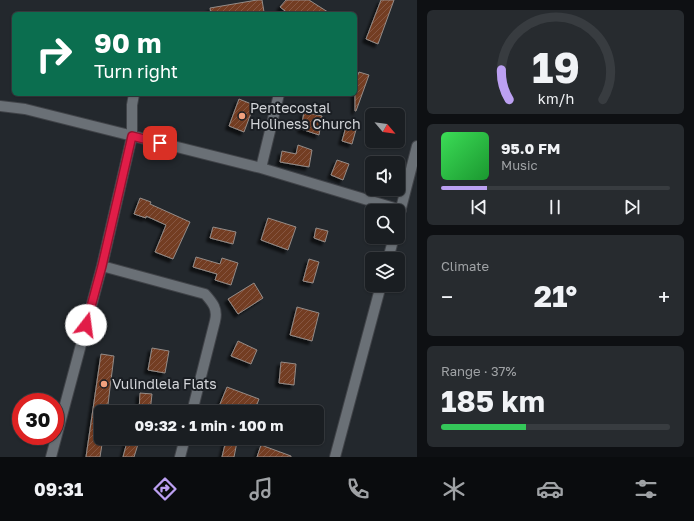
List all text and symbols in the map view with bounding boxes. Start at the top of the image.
text: 90 m [94,26,161,59]
icon: right [28,28,80,80]
text: 19 [532,42,579,92]
text: Turn right [94,60,178,82]
text: km/h [537,90,574,107]
place label: Pentecostal Holiness Church [250,99,361,132]
north arrow [365,108,405,148]
map controls [365,108,405,292]
marker: Pentecostal Holiness Church [237,111,247,121]
pin [143,126,177,160]
icon: arrive [149,132,171,154]
text: 95.0 FM [501,139,560,157]
button: sound [365,156,405,196]
text: Music [501,157,538,173]
icon: previous [468,196,490,218]
icon: pause [544,196,566,218]
icon: next [621,196,643,218]
button: search [365,204,405,244]
button: layers [365,252,405,292]
text: Climate [441,258,489,274]
text: 21° [534,278,577,314]
text: − [441,283,453,310]
text: + [658,283,670,310]
position arrow [65,304,107,346]
text: Range · 37% [441,363,516,379]
place label: Vulindlela Flats [112,375,217,392]
marker: Vulindlela Flats [99,379,109,389]
text: 185 km [441,383,545,419]
speed limit sign: 30 [12,393,64,445]
text: 09:32 · 1 min · 100 m [135,416,283,434]
icon: directions [151,475,179,503]
icon: music [247,475,275,503]
icon: phone [344,475,372,503]
icon: climate [440,475,468,503]
icon: car [536,475,564,503]
icon: filters [632,475,660,503]
text: 09:31 [34,478,83,500]

